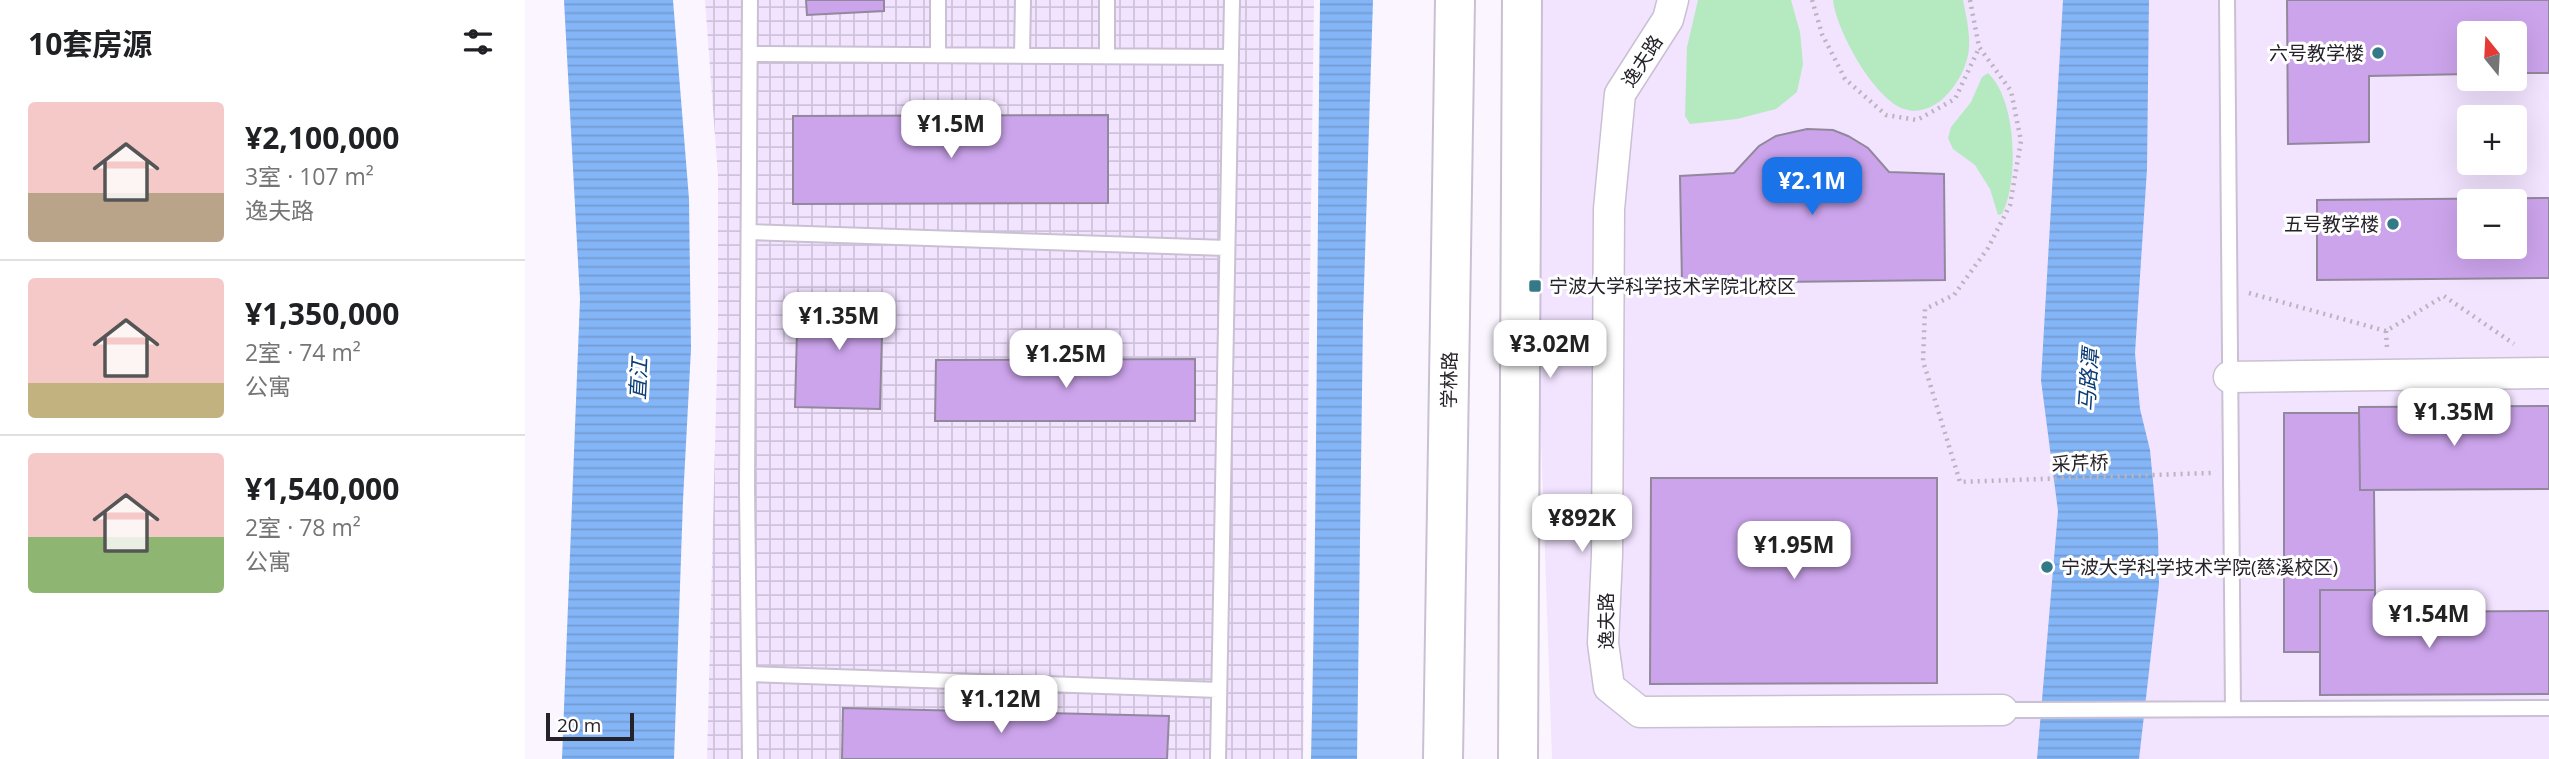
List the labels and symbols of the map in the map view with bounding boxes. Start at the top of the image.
north arrow [2457,21,2527,91]
street label: 逸夫路 [1616,30,1668,92]
place label: 六号教学楼 [2269,40,2364,66]
marker: 六号教学楼 [2370,45,2386,61]
pin: ¥1.5M [902,100,1000,160]
pin: ¥2.1M [1763,158,1861,217]
place label: 五号教学楼 [2284,211,2379,237]
marker: 五号教学楼 [2385,216,2401,232]
place label: 宁波大学科学技术学院北校区 [1549,273,1796,299]
marker: 宁波大学科学技术学院北校区 [1527,278,1543,294]
pin: ¥1.35M [782,292,896,352]
pin: ¥3.02M [1493,320,1607,380]
pin: ¥1.25M [1009,330,1123,390]
water label: 马路潭 [2072,344,2104,412]
street label: 学林路 [1436,351,1462,409]
water label: 直江 [623,355,653,401]
pin: ¥1.35M [2397,388,2511,448]
street label: 采芹桥 [2051,449,2109,477]
pin: ¥892K [1533,494,1631,554]
pin: ¥1.95M [1737,522,1851,581]
place label: 宁波大学科学技术学院(慈溪校区) [2061,554,2338,580]
marker: 宁波大学科学技术学院(慈溪校区) [2039,559,2055,575]
pin: ¥1.54M [2372,590,2486,650]
street label: 逸夫路 [1593,592,1619,650]
pin: ¥1.12M [944,676,1058,735]
scale bar [546,710,633,742]

